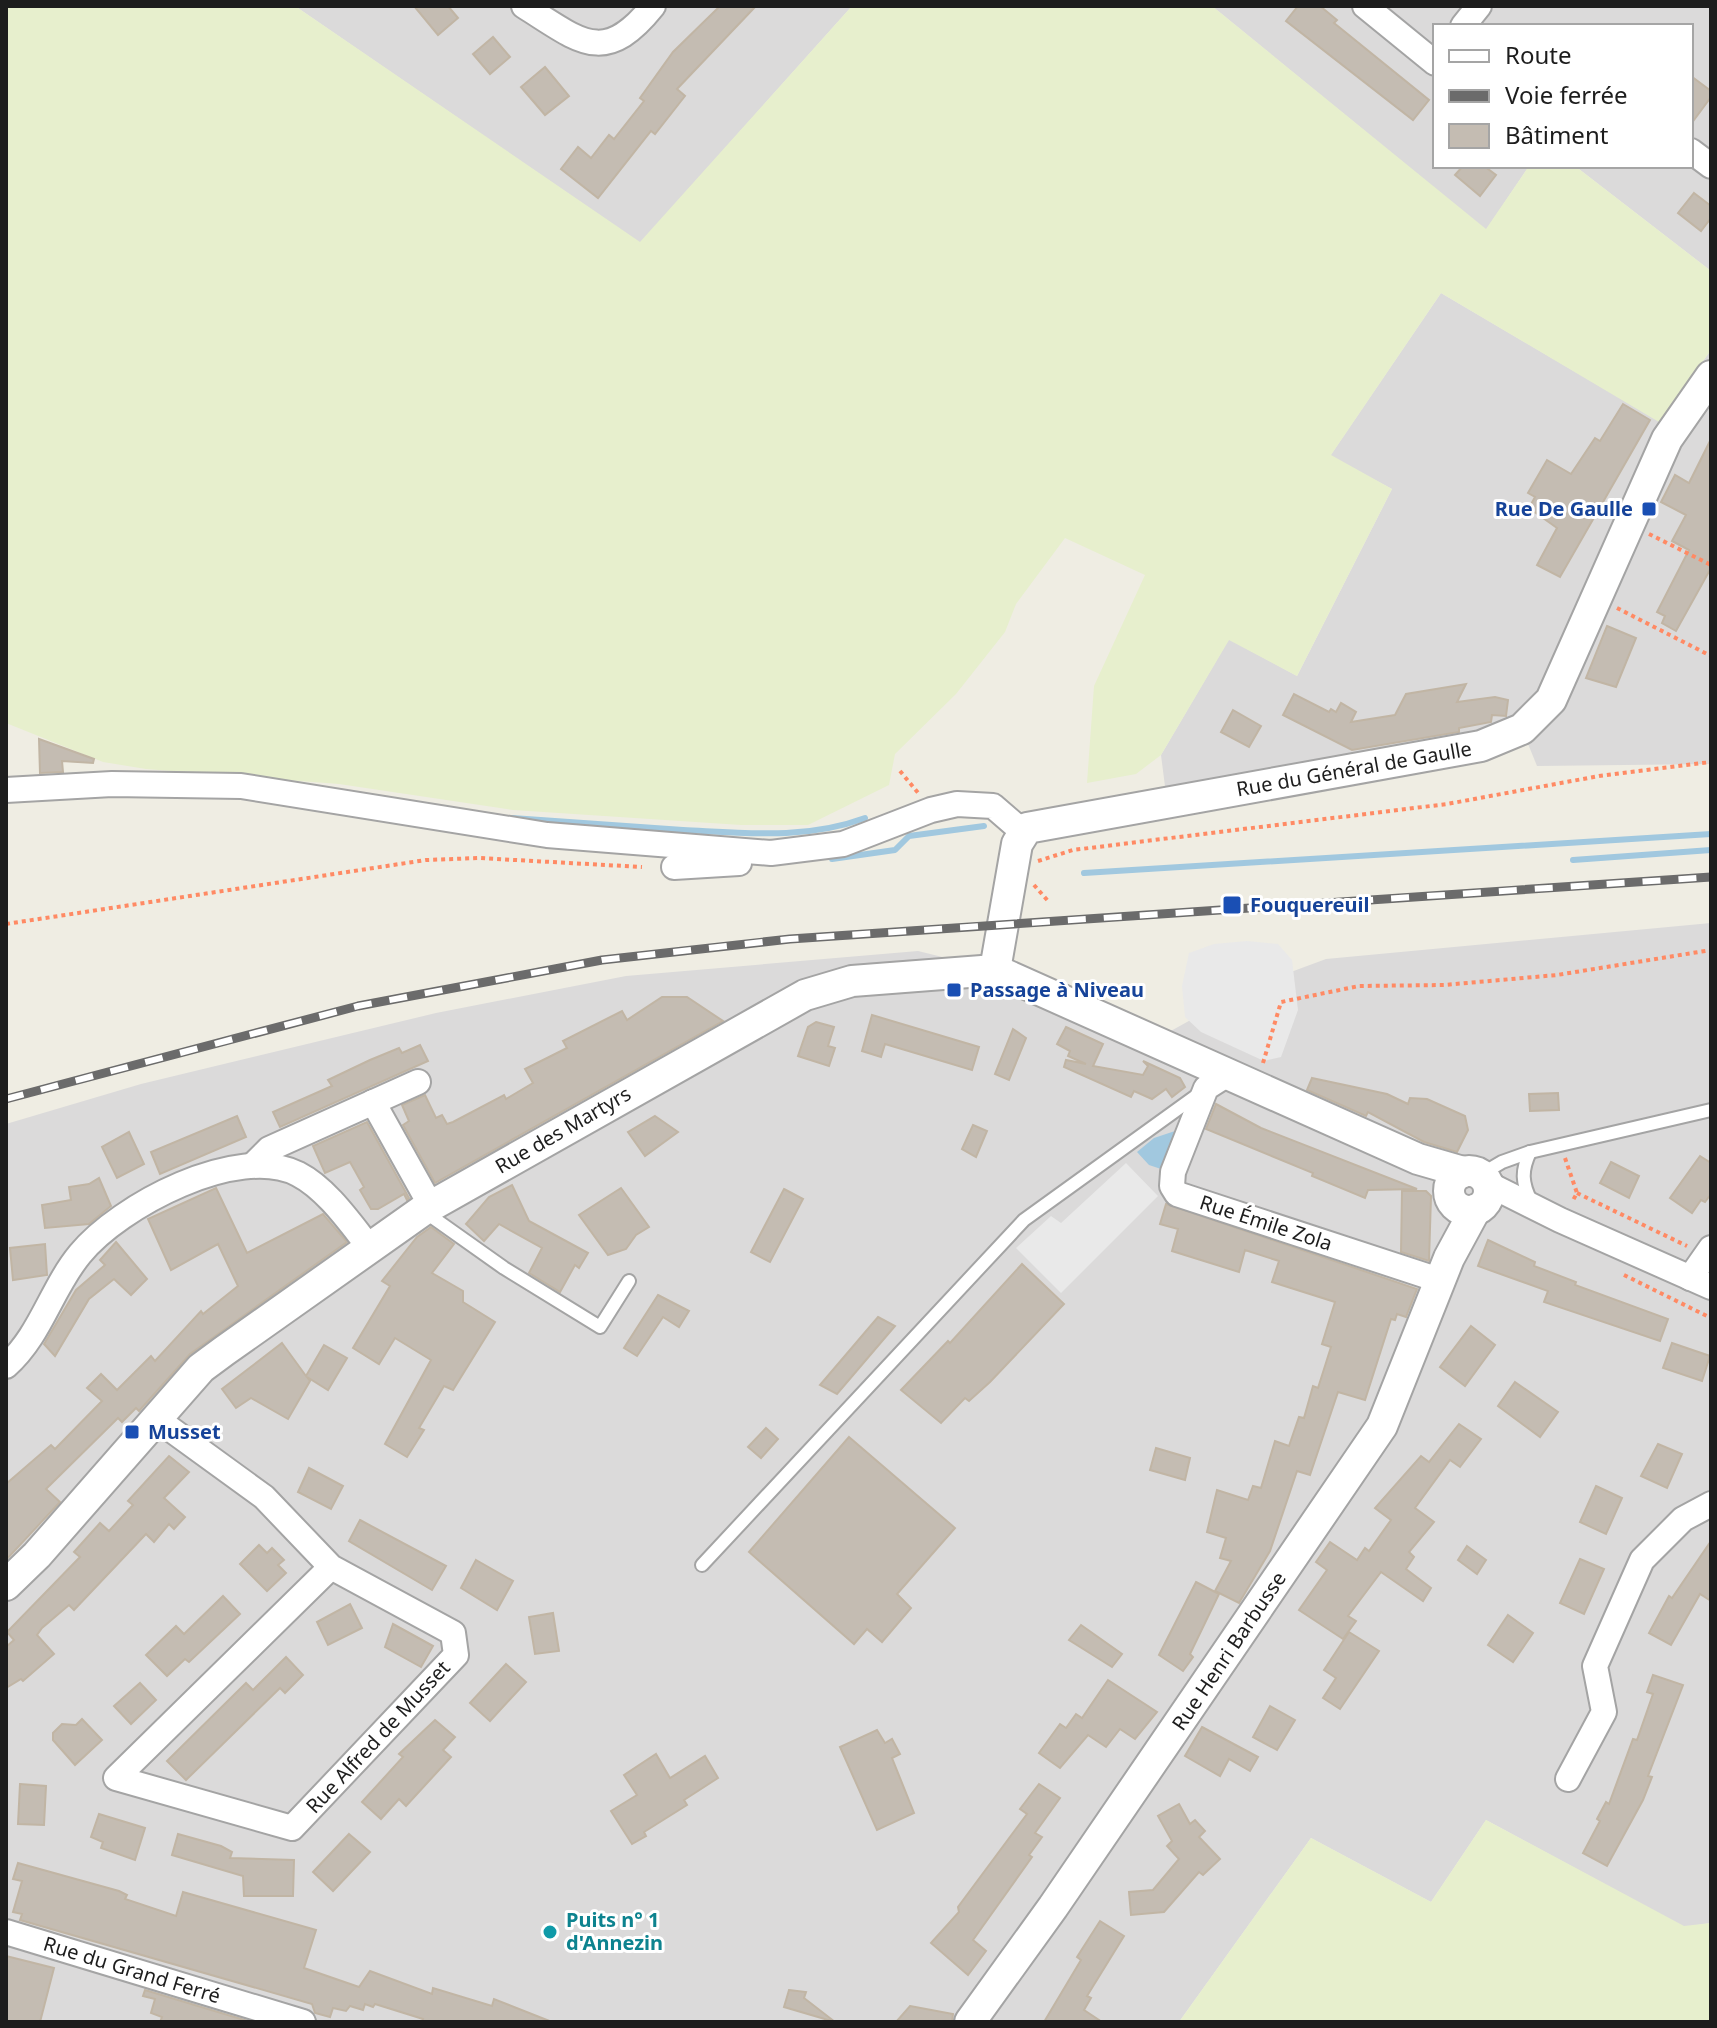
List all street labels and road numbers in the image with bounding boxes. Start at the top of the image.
street label: Rue du Général de Gaulle [1234,734,1474,803]
street label: Rue des Martyrs [490,1080,636,1179]
street label: Rue Émile Zola [1196,1188,1336,1257]
street label: Rue Henri Barbusse [1165,1566,1292,1735]
street label: Rue Alfred de Musset [300,1654,456,1819]
street label: Rue du Grand Ferré [40,1930,224,2009]

